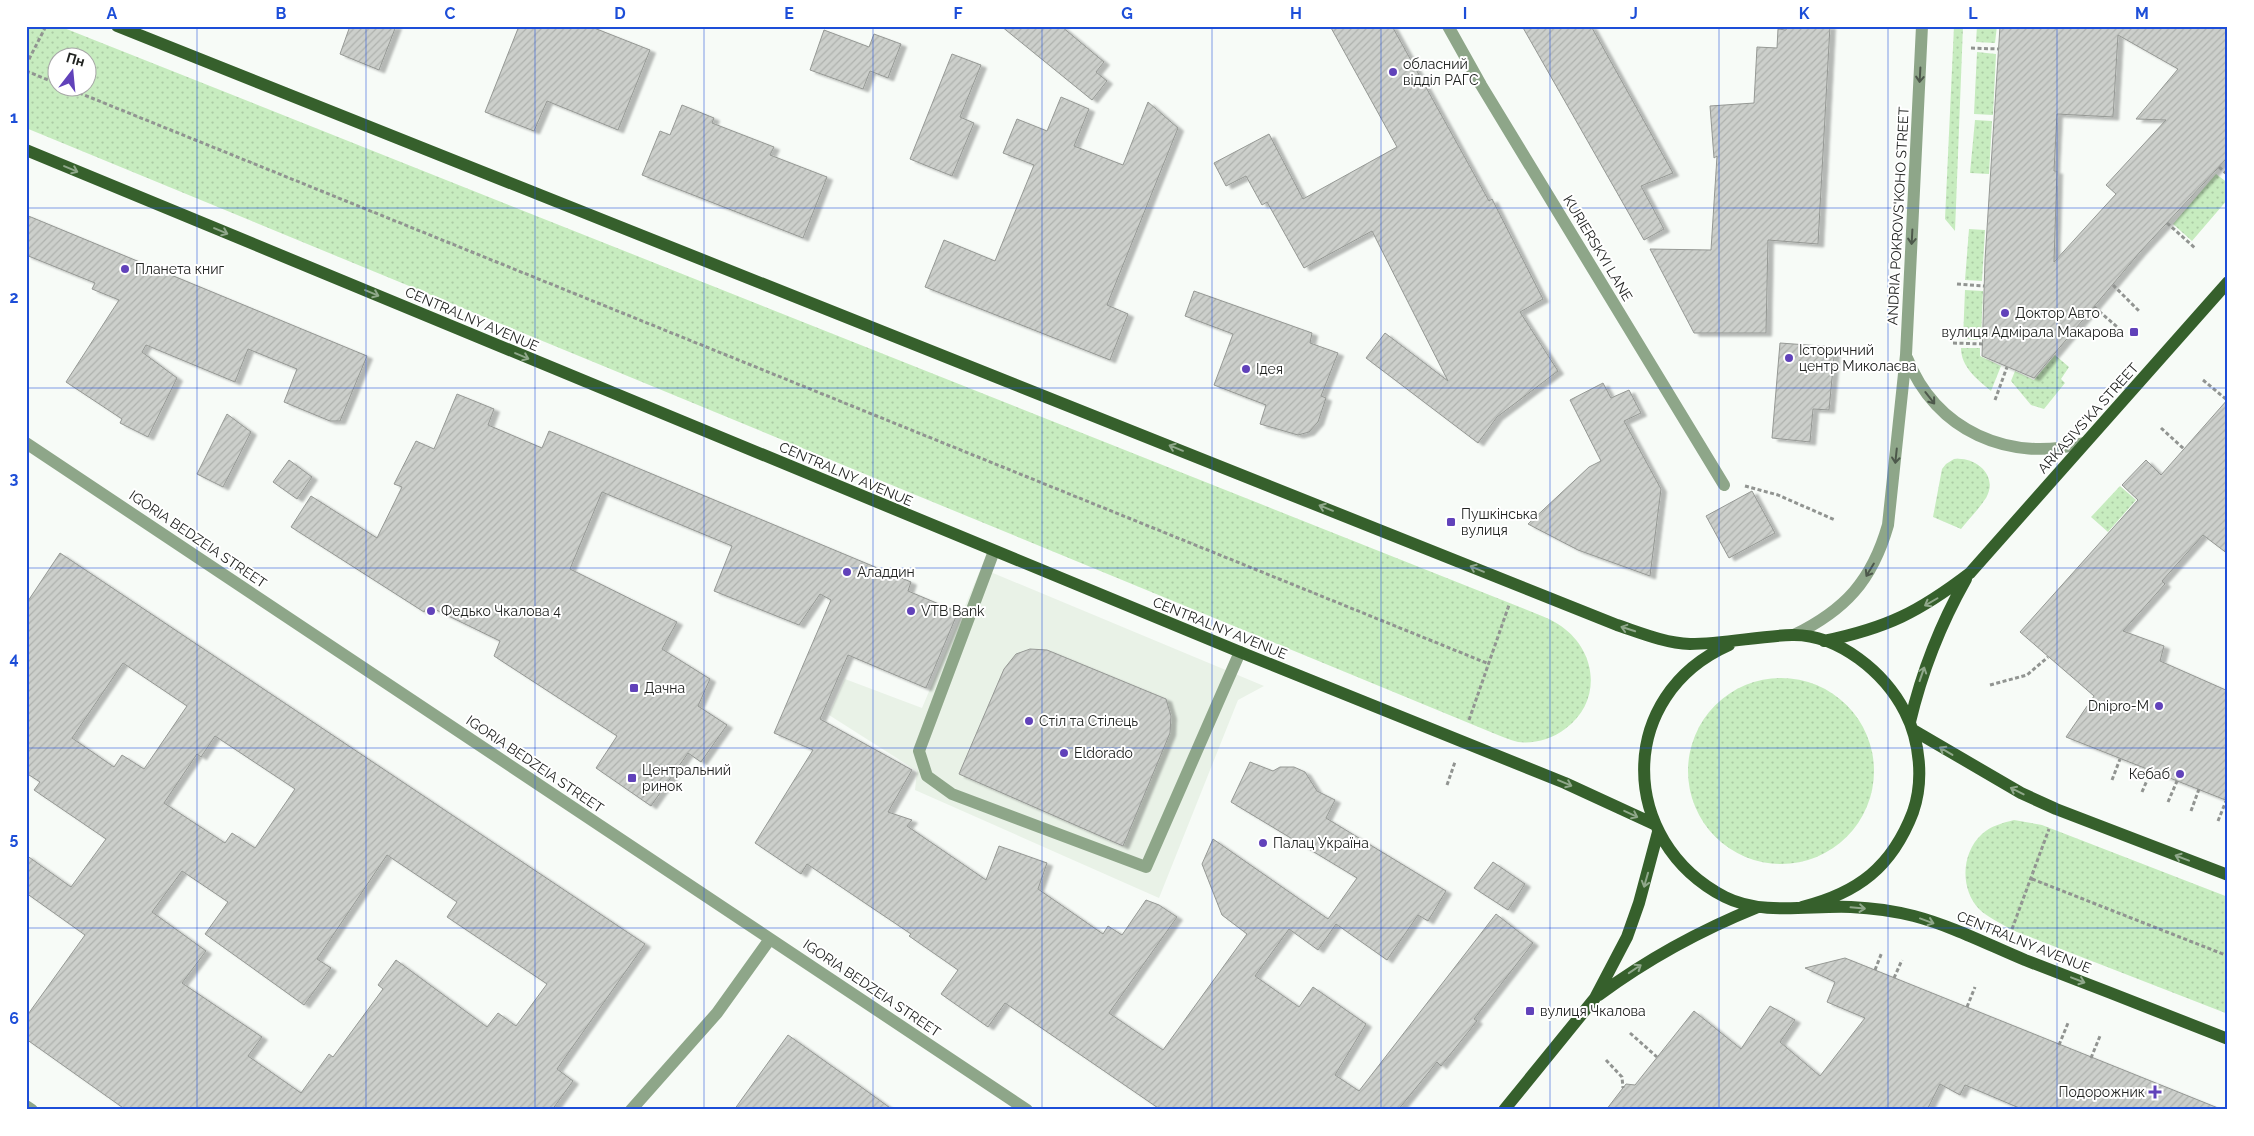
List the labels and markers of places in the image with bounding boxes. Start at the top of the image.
place label: обласний відділ РАГС [1403,56,1479,88]
marker: обласний відділ РАГС [1387,66,1399,78]
place label: Планета книг [135,261,225,277]
marker: Планета книг [119,263,131,275]
place label: Доктор Авто [2015,305,2100,321]
marker: Доктор Авто [1999,307,2011,319]
place label: вулиця Адмірала Макарова [1941,324,2124,340]
marker: вулиця Адмірала Макарова [2128,326,2140,338]
place label: Історичний центр Миколаєва [1799,342,1917,374]
marker: Історичний центр Миколаєва [1783,352,1795,364]
place label: Ідея [1256,361,1283,377]
marker: Ідея [1240,363,1252,375]
place label: Пушкінська вулиця [1461,506,1538,538]
marker: Пушкінська вулиця [1445,516,1457,528]
place label: Аладдин [857,564,915,580]
marker: Аладдин [841,566,853,578]
place label: Федько Чкалова 4 [441,603,561,619]
place label: VTB Bank [921,603,985,619]
marker: Федько Чкалова 4 [425,605,437,617]
marker: VTB Bank [905,605,917,617]
place label: Дачна [644,680,685,696]
marker: Дачна [628,682,640,694]
place label: Dnipro-M [2088,698,2149,714]
marker: Dnipro-M [2153,700,2165,712]
place label: Стіл та Стілець [1039,713,1138,729]
marker: Стіл та Стілець [1023,715,1035,727]
place label: Eldorado [1074,745,1133,761]
marker: Eldorado [1058,747,1070,759]
place label: Центральний ринок [642,762,731,794]
place label: Кебаб [2129,766,2170,782]
marker: Кебаб [2174,768,2186,780]
marker: Центральний ринок [626,772,638,784]
place label: Палац Україна [1273,835,1369,851]
marker: Палац Україна [1257,837,1269,849]
place label: вулиця Чкалова [1540,1003,1646,1019]
marker: вулиця Чкалова [1524,1005,1536,1017]
place label: Подорожник [2058,1084,2145,1100]
marker: Подорожник [2149,1086,2161,1098]

